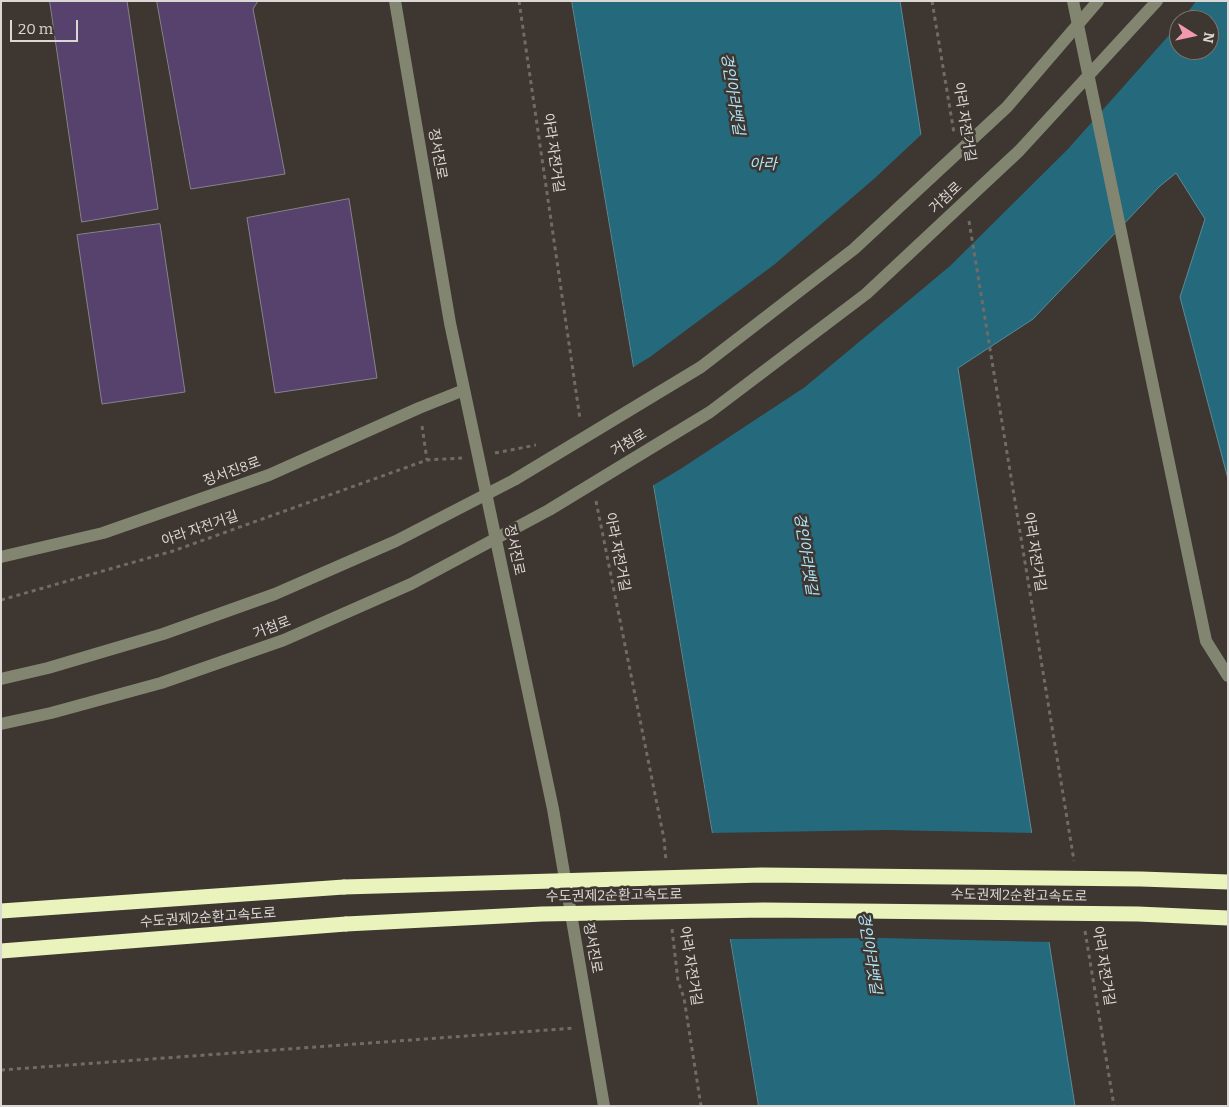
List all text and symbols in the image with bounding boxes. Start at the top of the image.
scale bar [12,10,80,42]
north arrow [1169,10,1219,60]
text: 20 m [18,20,53,38]
text: N [1199,31,1218,44]
water label: 경인아라뱃길 [717,52,747,136]
street label: 아라 자전거길 [949,81,979,163]
street label: 아라 자전거길 [539,112,567,194]
street label: 정서진로 [424,127,450,181]
water label: 아라 [749,156,777,174]
street label: 거첨로 [926,179,966,217]
street label: 거첨로 [608,426,650,460]
street label: 정서진8로 [201,454,263,490]
street label: 아라 자전거길 [159,508,241,550]
street label: 아라 자전거길 [601,511,633,593]
street label: 아라 자전거길 [1019,511,1049,593]
water label: 경인아라뱃길 [790,512,820,596]
street label: 정서진로 [500,523,528,577]
street label: 거첨로 [251,613,293,643]
street label: 수도권제2순환고속도로 [546,886,682,906]
street label: 수도권제2순환고속도로 [951,886,1087,906]
street label: 수도권제2순환고속도로 [139,905,277,931]
water label: 경인아라뱃길 [854,911,884,995]
street label: 정서진로 [579,921,605,975]
street label: 아라 자전거길 [675,925,705,1007]
street label: 아라 자전거길 [1088,925,1118,1007]

